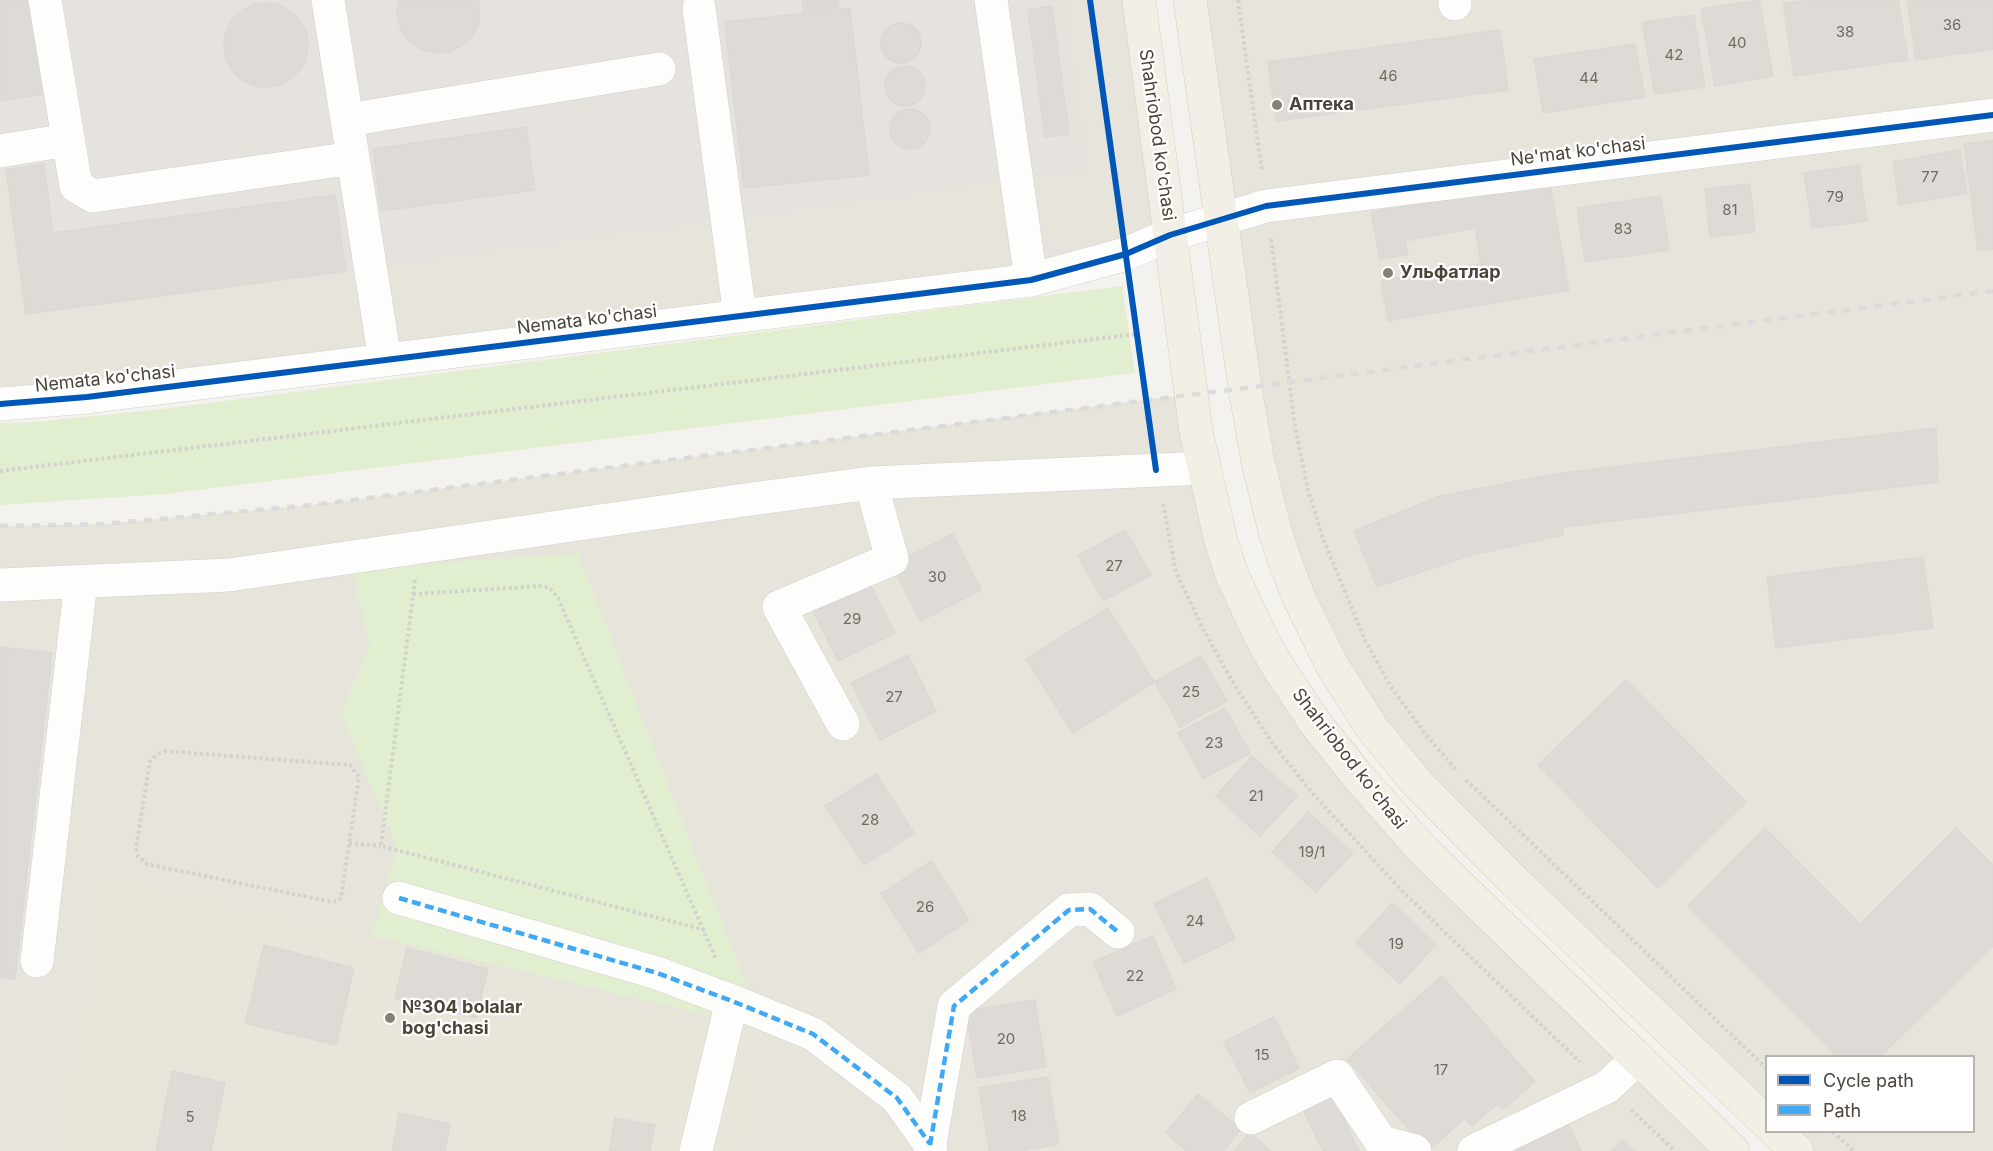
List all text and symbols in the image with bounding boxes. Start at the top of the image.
house number: 36 [1943,16,1961,34]
house number: 38 [1836,23,1854,41]
house number: 40 [1727,34,1747,52]
house number: 42 [1665,46,1683,64]
street label: Shahriobod ko'chasi [1134,48,1180,222]
house number: 46 [1379,67,1397,85]
house number: 44 [1579,69,1599,87]
place label: Аптека [1289,94,1354,116]
marker: Аптека [1270,98,1284,112]
street label: Ne'mat ko'chasi [1509,133,1647,171]
house number: 77 [1921,168,1939,186]
house number: 79 [1826,188,1844,206]
house number: 81 [1722,201,1738,219]
house number: 83 [1614,220,1632,238]
place label: Ульфатлар [1400,262,1501,284]
marker: Ульфатлар [1381,266,1395,280]
street label: Nemata ko'chasi [516,301,658,339]
street label: Nemata ko'chasi [34,361,176,397]
house number: 27 [1105,557,1123,575]
house number: 30 [928,568,946,586]
house number: 29 [843,610,861,628]
house number: 25 [1182,683,1200,701]
street label: Shahriobod ko'chasi [1287,684,1411,834]
house number: 27 [885,688,903,706]
house number: 23 [1205,734,1223,752]
house number: 21 [1248,787,1264,805]
house number: 28 [861,811,879,829]
house number: 19/1 [1299,843,1325,861]
house number: 26 [916,898,934,916]
house number: 24 [1186,912,1204,930]
house number: 19 [1388,935,1404,953]
house number: 22 [1126,967,1144,985]
place label: №304 bolalar bog'chasi [402,997,522,1040]
marker: №304 bolalar bog'chasi [383,1011,397,1025]
house number: 20 [997,1030,1015,1048]
house number: 15 [1254,1046,1270,1064]
legend [1765,1055,1975,1133]
house number: 17 [1434,1061,1448,1079]
text: Cycle path [1823,1070,1914,1091]
text: Path [1823,1100,1861,1121]
house number: 18 [1011,1107,1027,1125]
house number: 5 [185,1108,195,1126]

